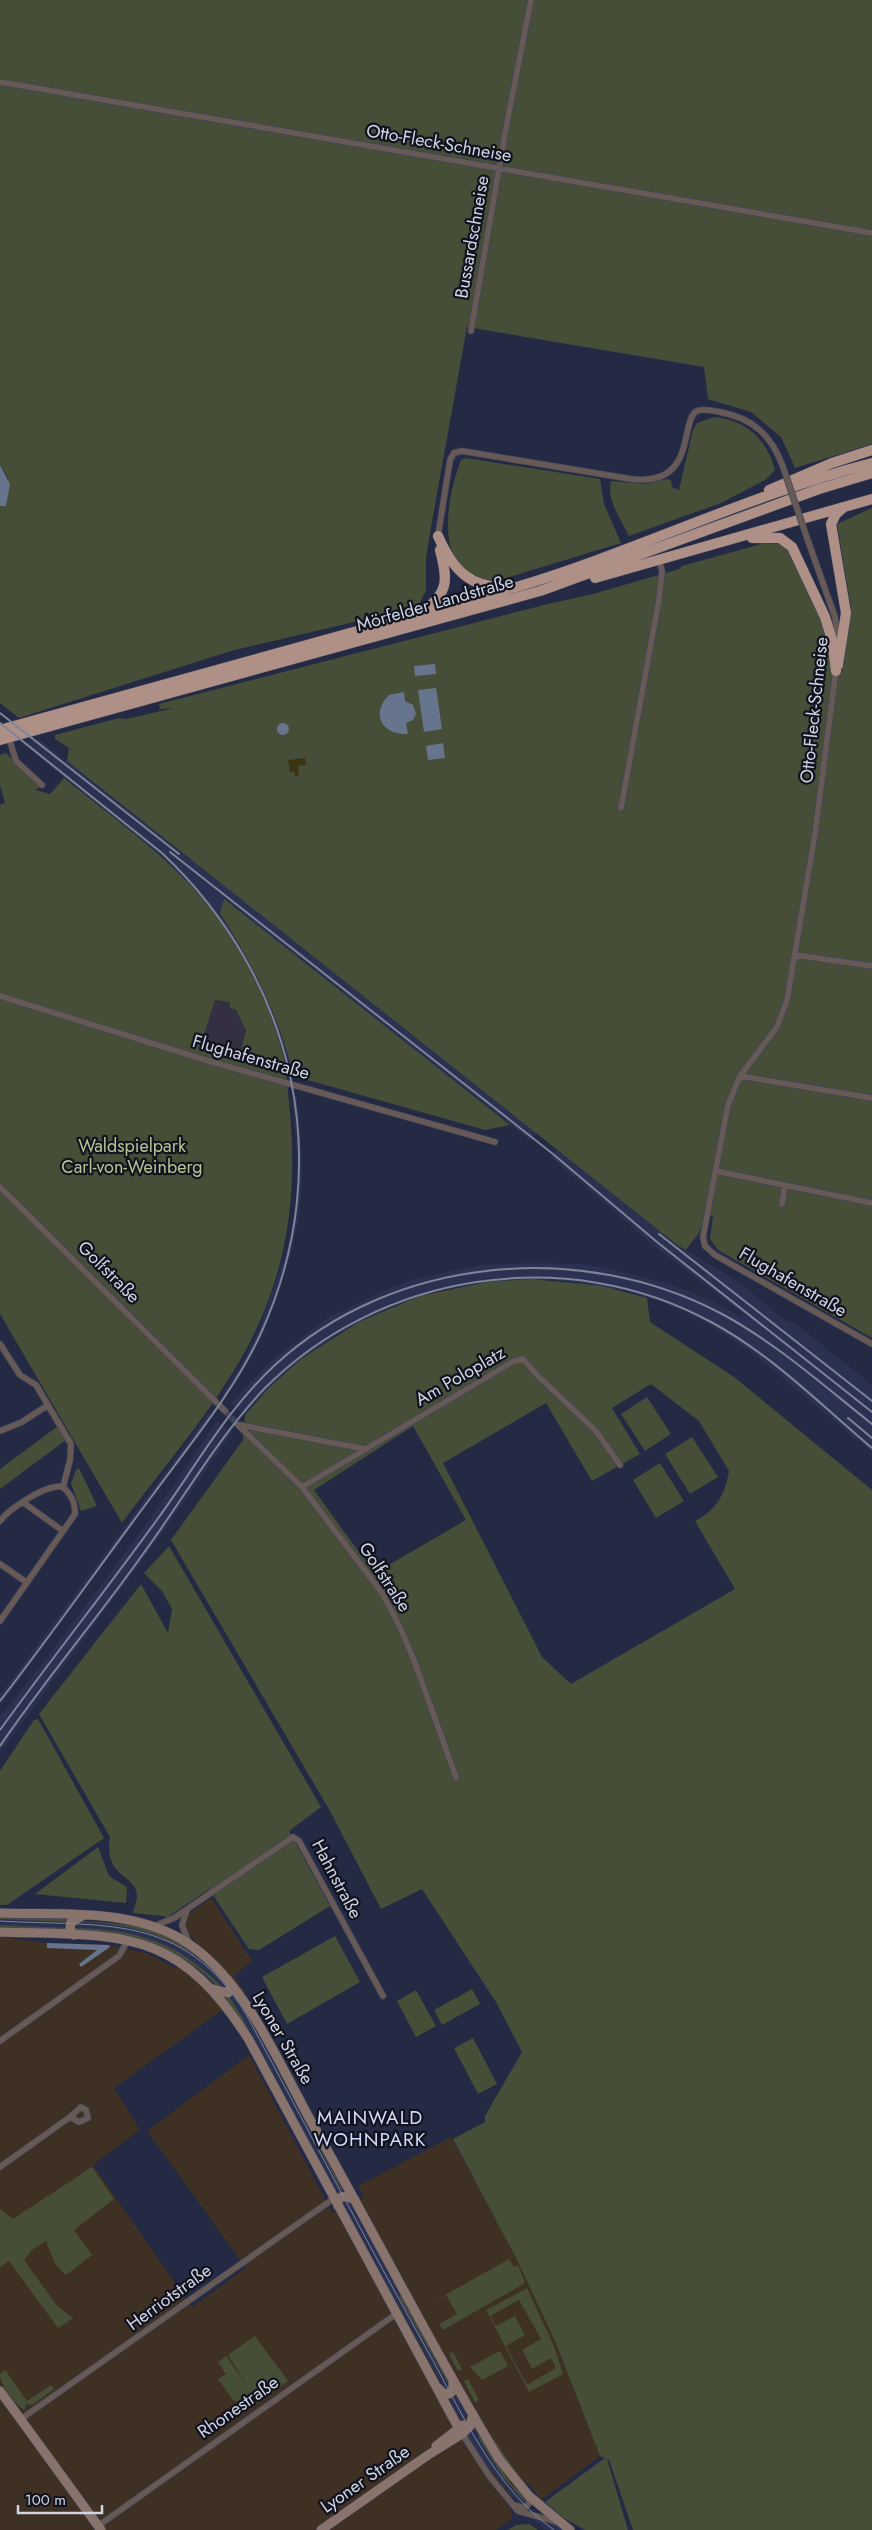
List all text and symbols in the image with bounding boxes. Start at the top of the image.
street label: Otto-Fleck-Schneise [364,117,514,169]
street label: Bussardschneise [448,174,496,300]
street label: Mörfelder Landstraße [353,568,517,638]
street label: Otto-Fleck-Schneise [793,636,835,784]
street label: Flughafenstraße [189,1028,313,1086]
park label: Waldspielpark Carl-von-Weinberg [61,1133,203,1180]
street label: Golfstraße [72,1235,146,1309]
street label: Flughafenstraße [734,1241,852,1323]
street label: Am Poloplatz [410,1339,510,1412]
street label: Golfstraße [353,1537,417,1617]
street label: Hahnstraße [305,1835,369,1923]
street label: Lyoner Straße [246,1987,320,2089]
district label: MAINWALD WOHNPARK [314,2104,426,2153]
street label: Herriotstraße [121,2257,217,2337]
street label: Rhonestraße [192,2369,284,2445]
street label: Lyoner Straße [315,2439,415,2519]
scale bar [18,2482,101,2514]
text: 100 m [25,2489,66,2511]

